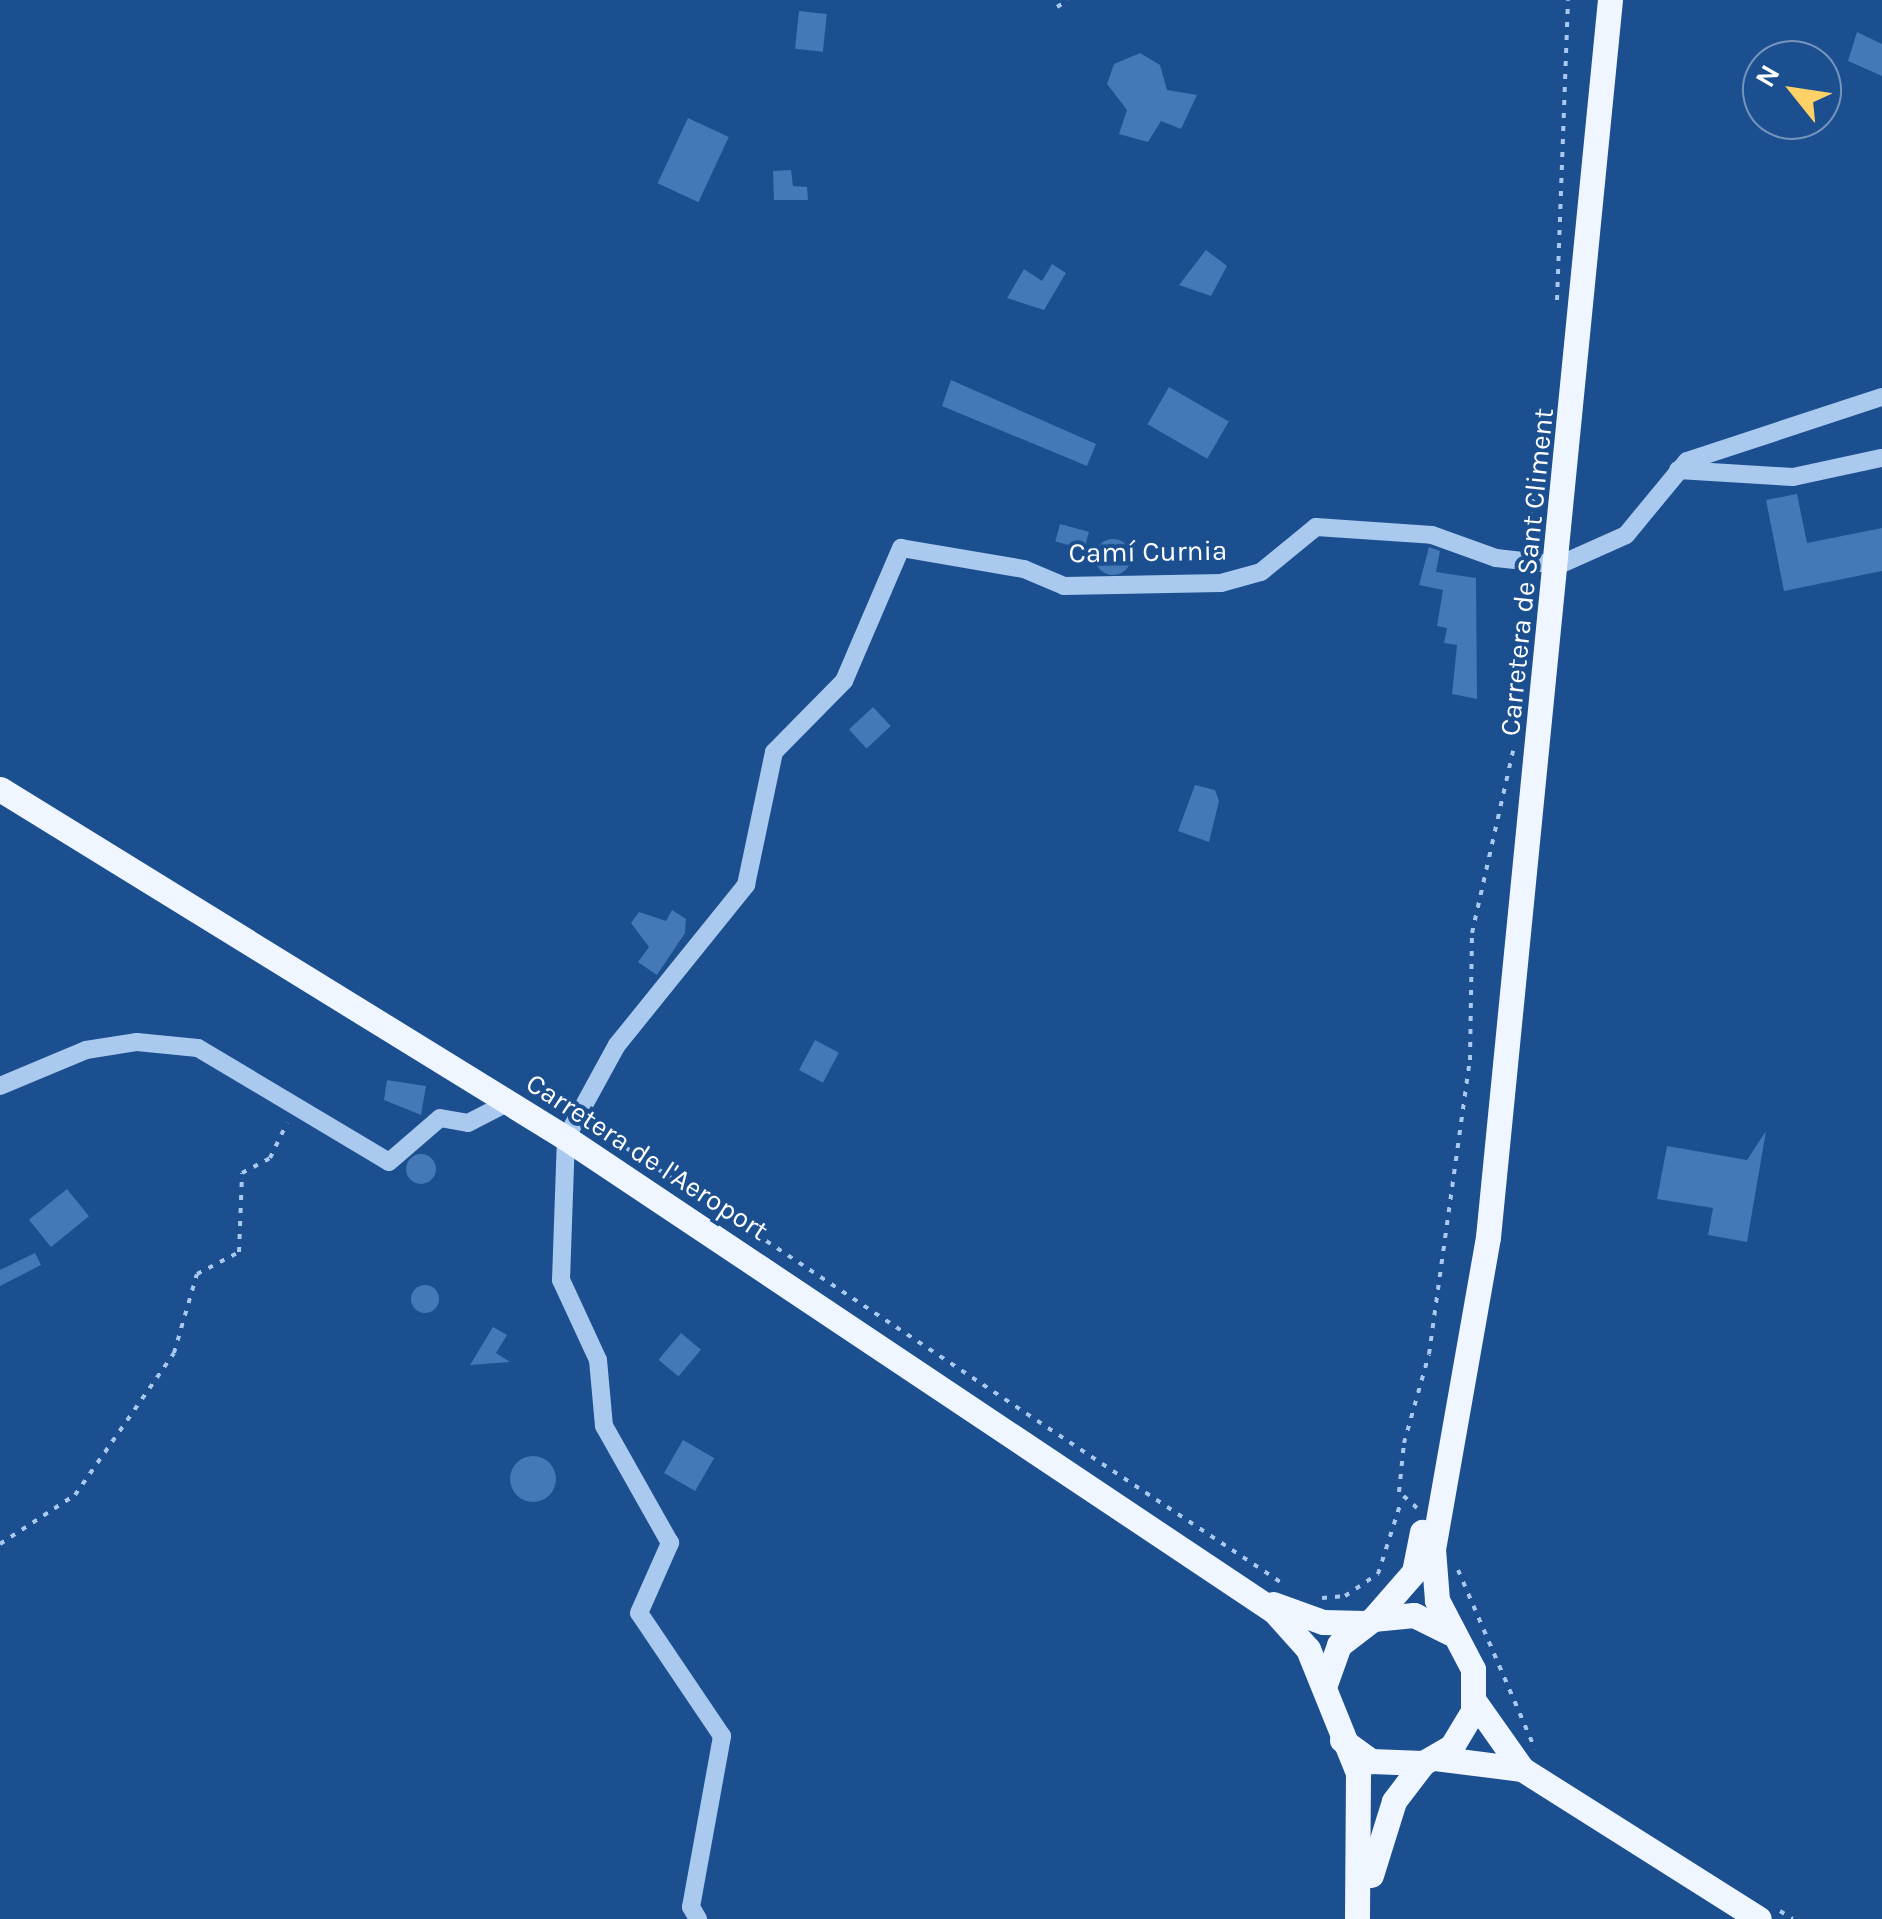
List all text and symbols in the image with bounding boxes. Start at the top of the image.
north arrow [1742,40,1842,140]
text: N [1748,59,1787,93]
street label: Carretera de Sant Climent [1493,406,1561,738]
street label: Camí Curnia [1068,534,1228,570]
street label: Carretera de l'Aeroport [520,1066,774,1248]

